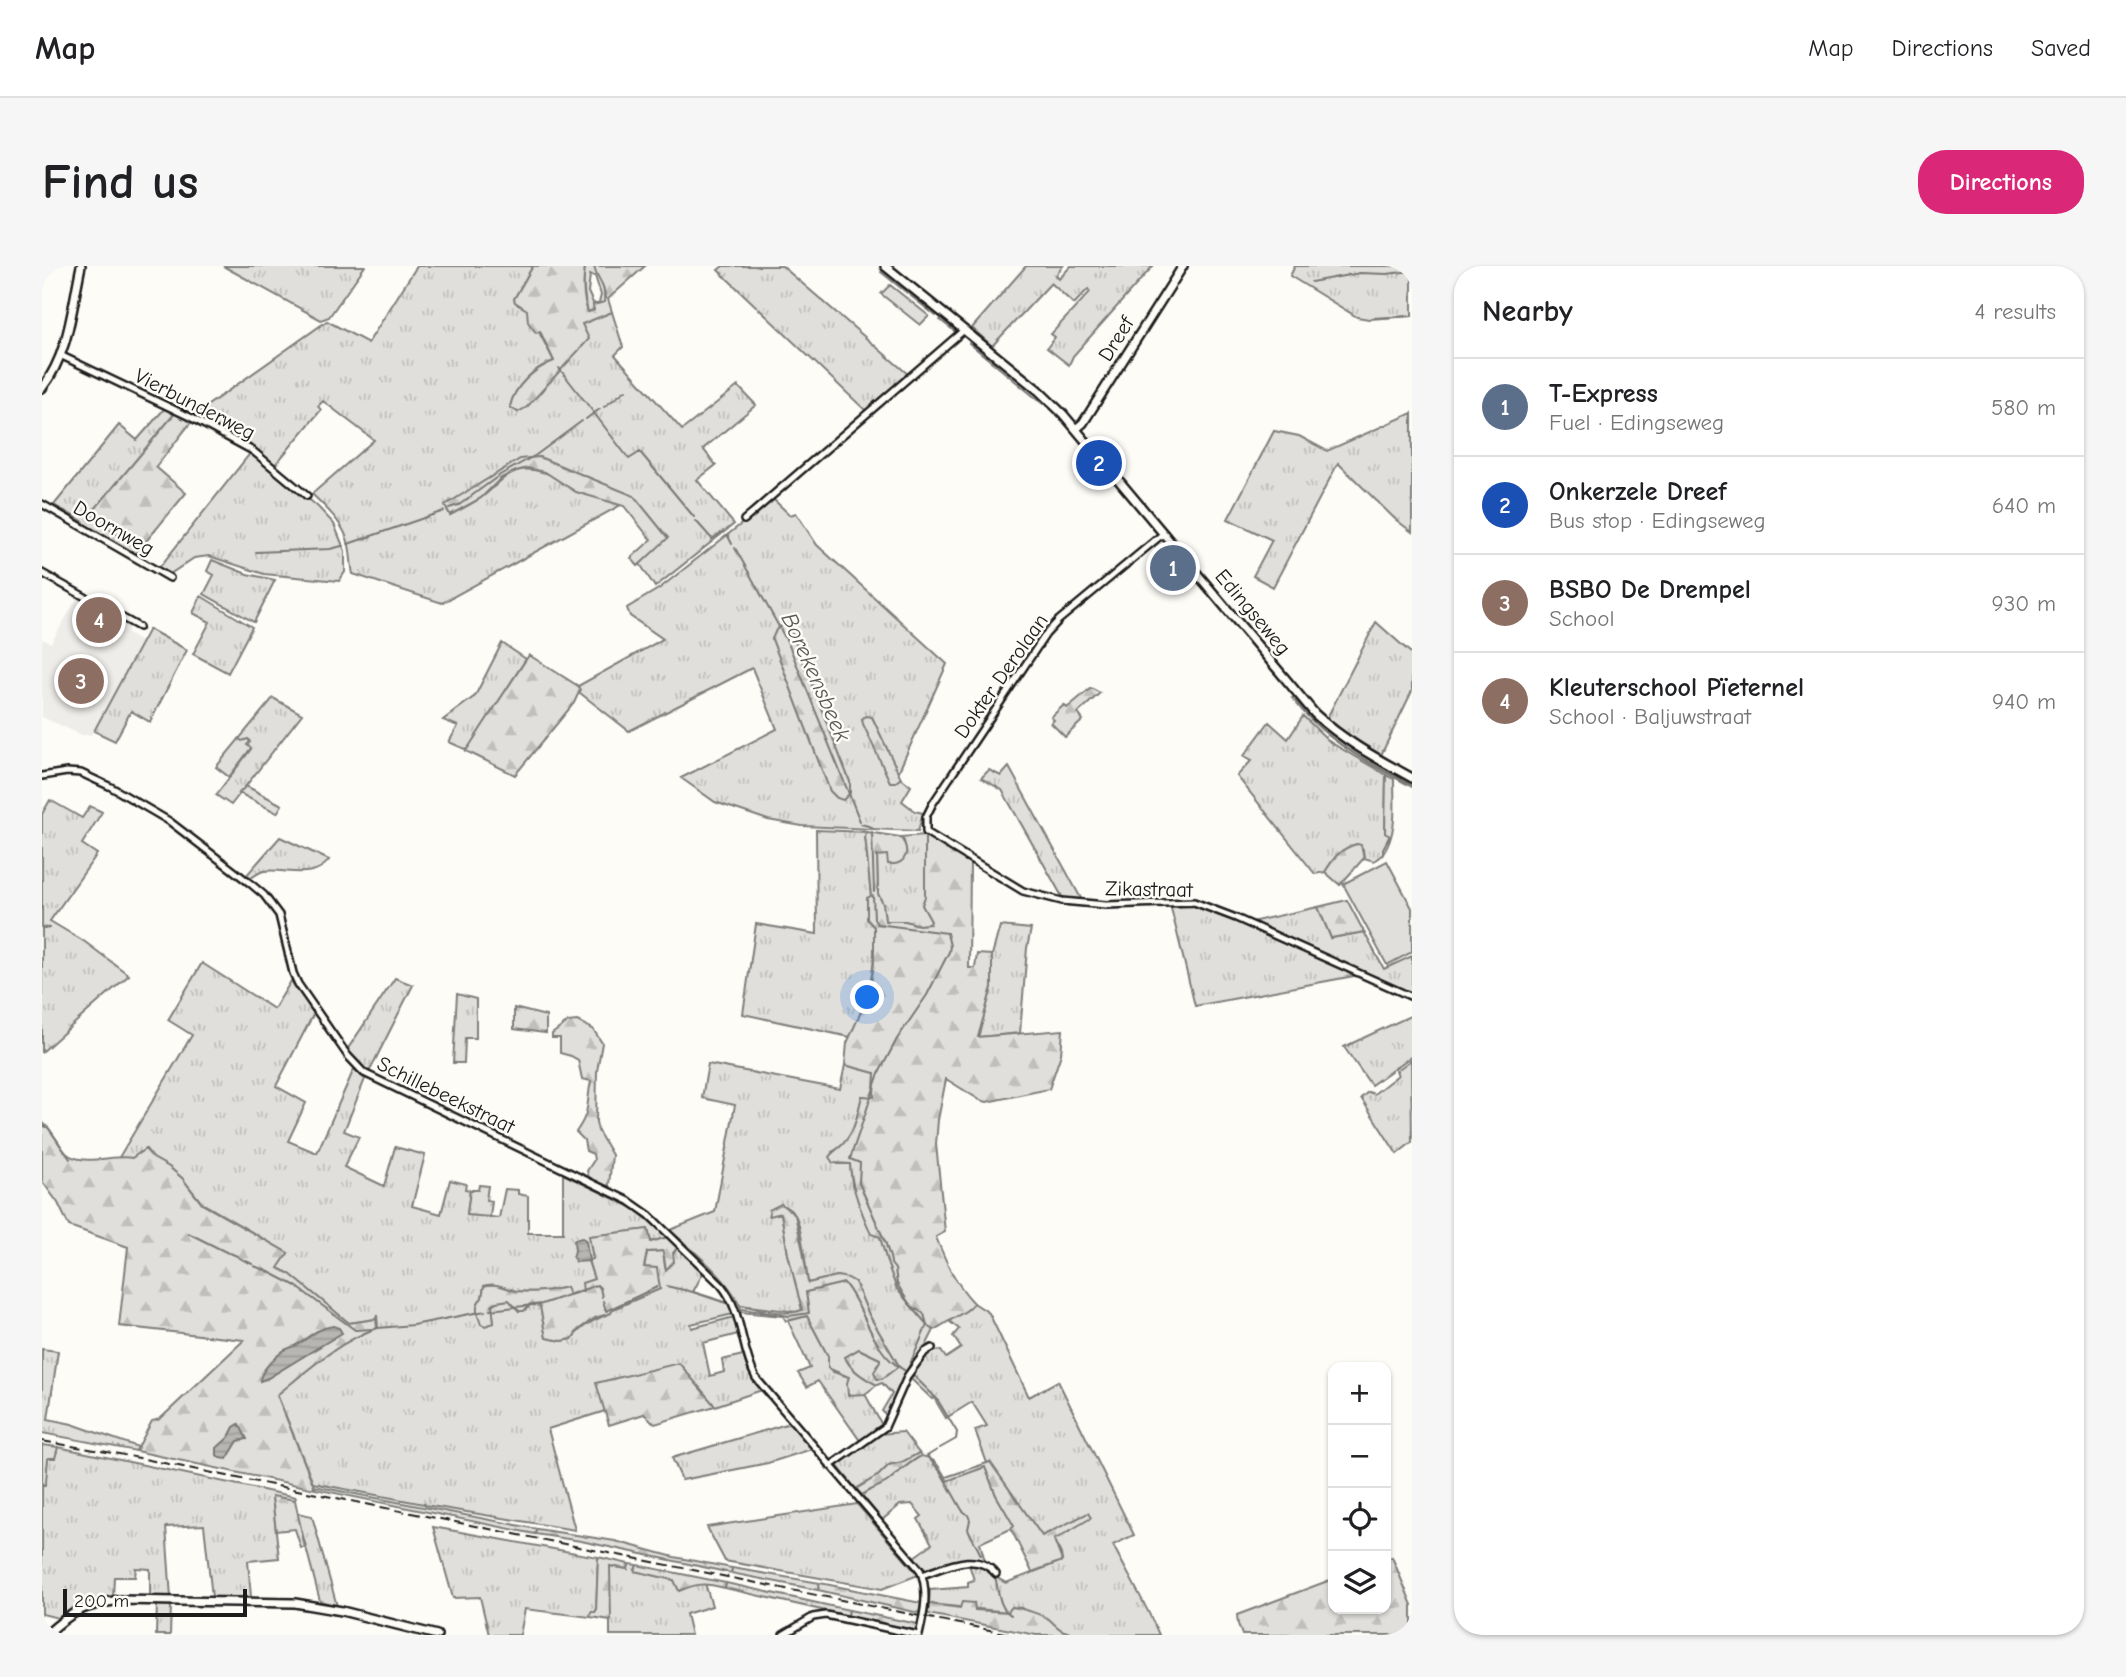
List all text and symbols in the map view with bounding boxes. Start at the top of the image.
text: Map [35,29,96,67]
text: Map [1808,34,1854,62]
text: Directions [1892,34,1993,62]
text: Saved [2031,34,2091,62]
button: Directions [1918,150,2084,214]
text: Find us [42,154,198,210]
text: Nearby [1482,294,1573,329]
text: 4 results [1974,298,2056,325]
street label: Dreef [1093,311,1140,366]
street label: Vierbunderweg [131,363,259,445]
text: T-Express [1549,379,1658,409]
text: 1 [1500,394,1510,421]
text: 580 m [1991,394,2056,421]
text: Fuel · Edingseweg [1549,409,1724,436]
pin: 2 [1076,437,1122,489]
text: Onkerzele Dreef [1549,477,1727,507]
text: 2 [1499,492,1511,519]
text: 640 m [1992,492,2056,519]
street label: Doornweg [69,495,159,561]
text: Bus stop · Edingseweg [1549,507,1766,534]
pin: 1 [1150,542,1196,594]
street label: Edingseweg [1210,564,1296,660]
text: BSBO De Drempel [1549,575,1751,605]
text: 3 [1499,590,1511,617]
text: 930 m [1991,590,2056,617]
pin: 4 [76,594,122,646]
text: School [1549,605,1614,632]
water label: Borekensbeek [776,608,857,746]
street label: Dokter Derolaan [949,609,1053,743]
pin: 3 [58,655,104,707]
text: Kleuterschool Pïeternel [1549,673,1804,703]
text: 4 [1500,688,1510,715]
text: 940 m [1992,688,2056,715]
text: School · Baljuwstraat [1549,703,1751,730]
street label: Zikastraat [1105,876,1194,902]
your location [850,980,884,1014]
street label: Schillebeekstraat [373,1051,520,1139]
map controls [1328,1362,1391,1614]
button: + [1328,1362,1391,1425]
button: − [1328,1425,1391,1488]
button: locate [1328,1488,1391,1551]
button: layers [1328,1551,1391,1614]
scale bar [63,1586,247,1618]
text: 200 m [74,1590,129,1612]

